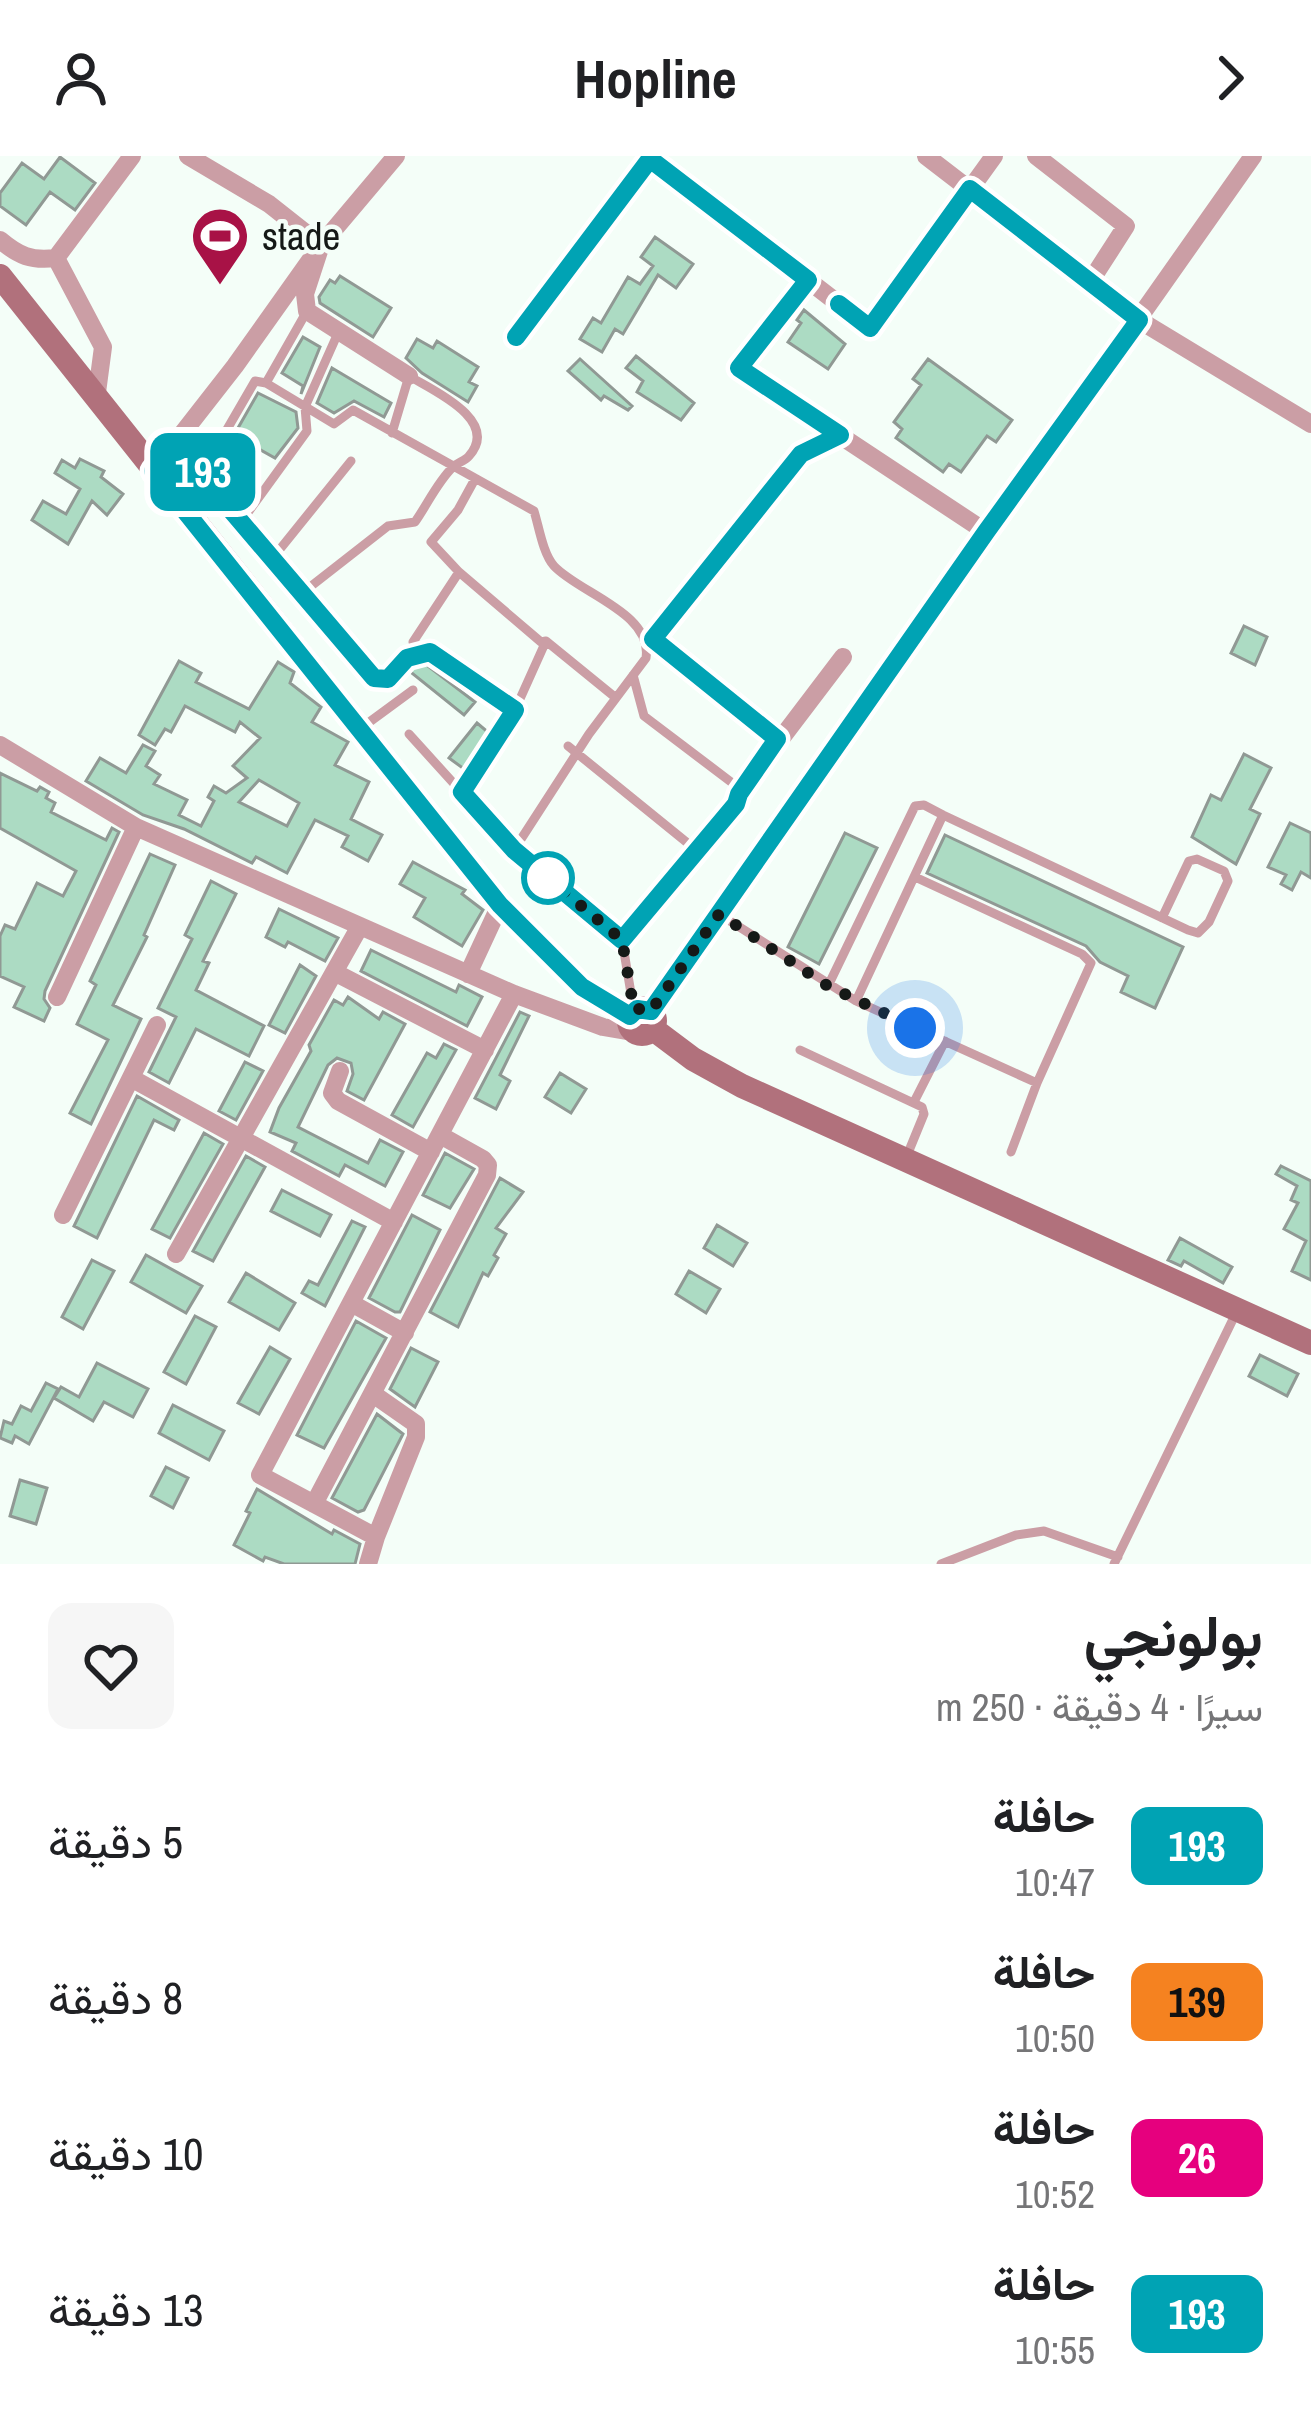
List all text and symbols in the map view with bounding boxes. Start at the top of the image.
text: Hopline [574,42,737,115]
icon: person [48,45,114,111]
icon: forward [1197,45,1263,111]
sports icon: stade [189,205,251,287]
place label: stade [262,210,340,262]
line badge: 193 [134,433,272,511]
text: 193 [174,444,232,500]
unlabelled marker [523,853,573,903]
your location [885,998,945,1058]
text: بولونجي [1084,1597,1263,1674]
button: heart [48,1603,174,1729]
text: سيرًا · 4 دقيقة · 250 m [936,1681,1263,1733]
text: حافلة [993,1785,1095,1846]
text: 5 دقيقة [48,1811,183,1872]
text: 193 [1168,1818,1226,1874]
text: 10:47 [1015,1856,1095,1908]
text: حافلة [993,1941,1095,2002]
text: 8 دقيقة [48,1967,183,2028]
text: 139 [1168,1974,1226,2030]
text: 10:50 [1015,2012,1095,2064]
text: حافلة [993,2097,1095,2158]
text: 10 دقيقة [48,2123,203,2184]
text: 26 [1178,2130,1216,2186]
text: 10:52 [1015,2168,1095,2220]
text: حافلة [993,2253,1095,2314]
text: 13 دقيقة [48,2279,203,2340]
text: 193 [1168,2286,1226,2342]
text: 10:55 [1015,2324,1095,2376]

